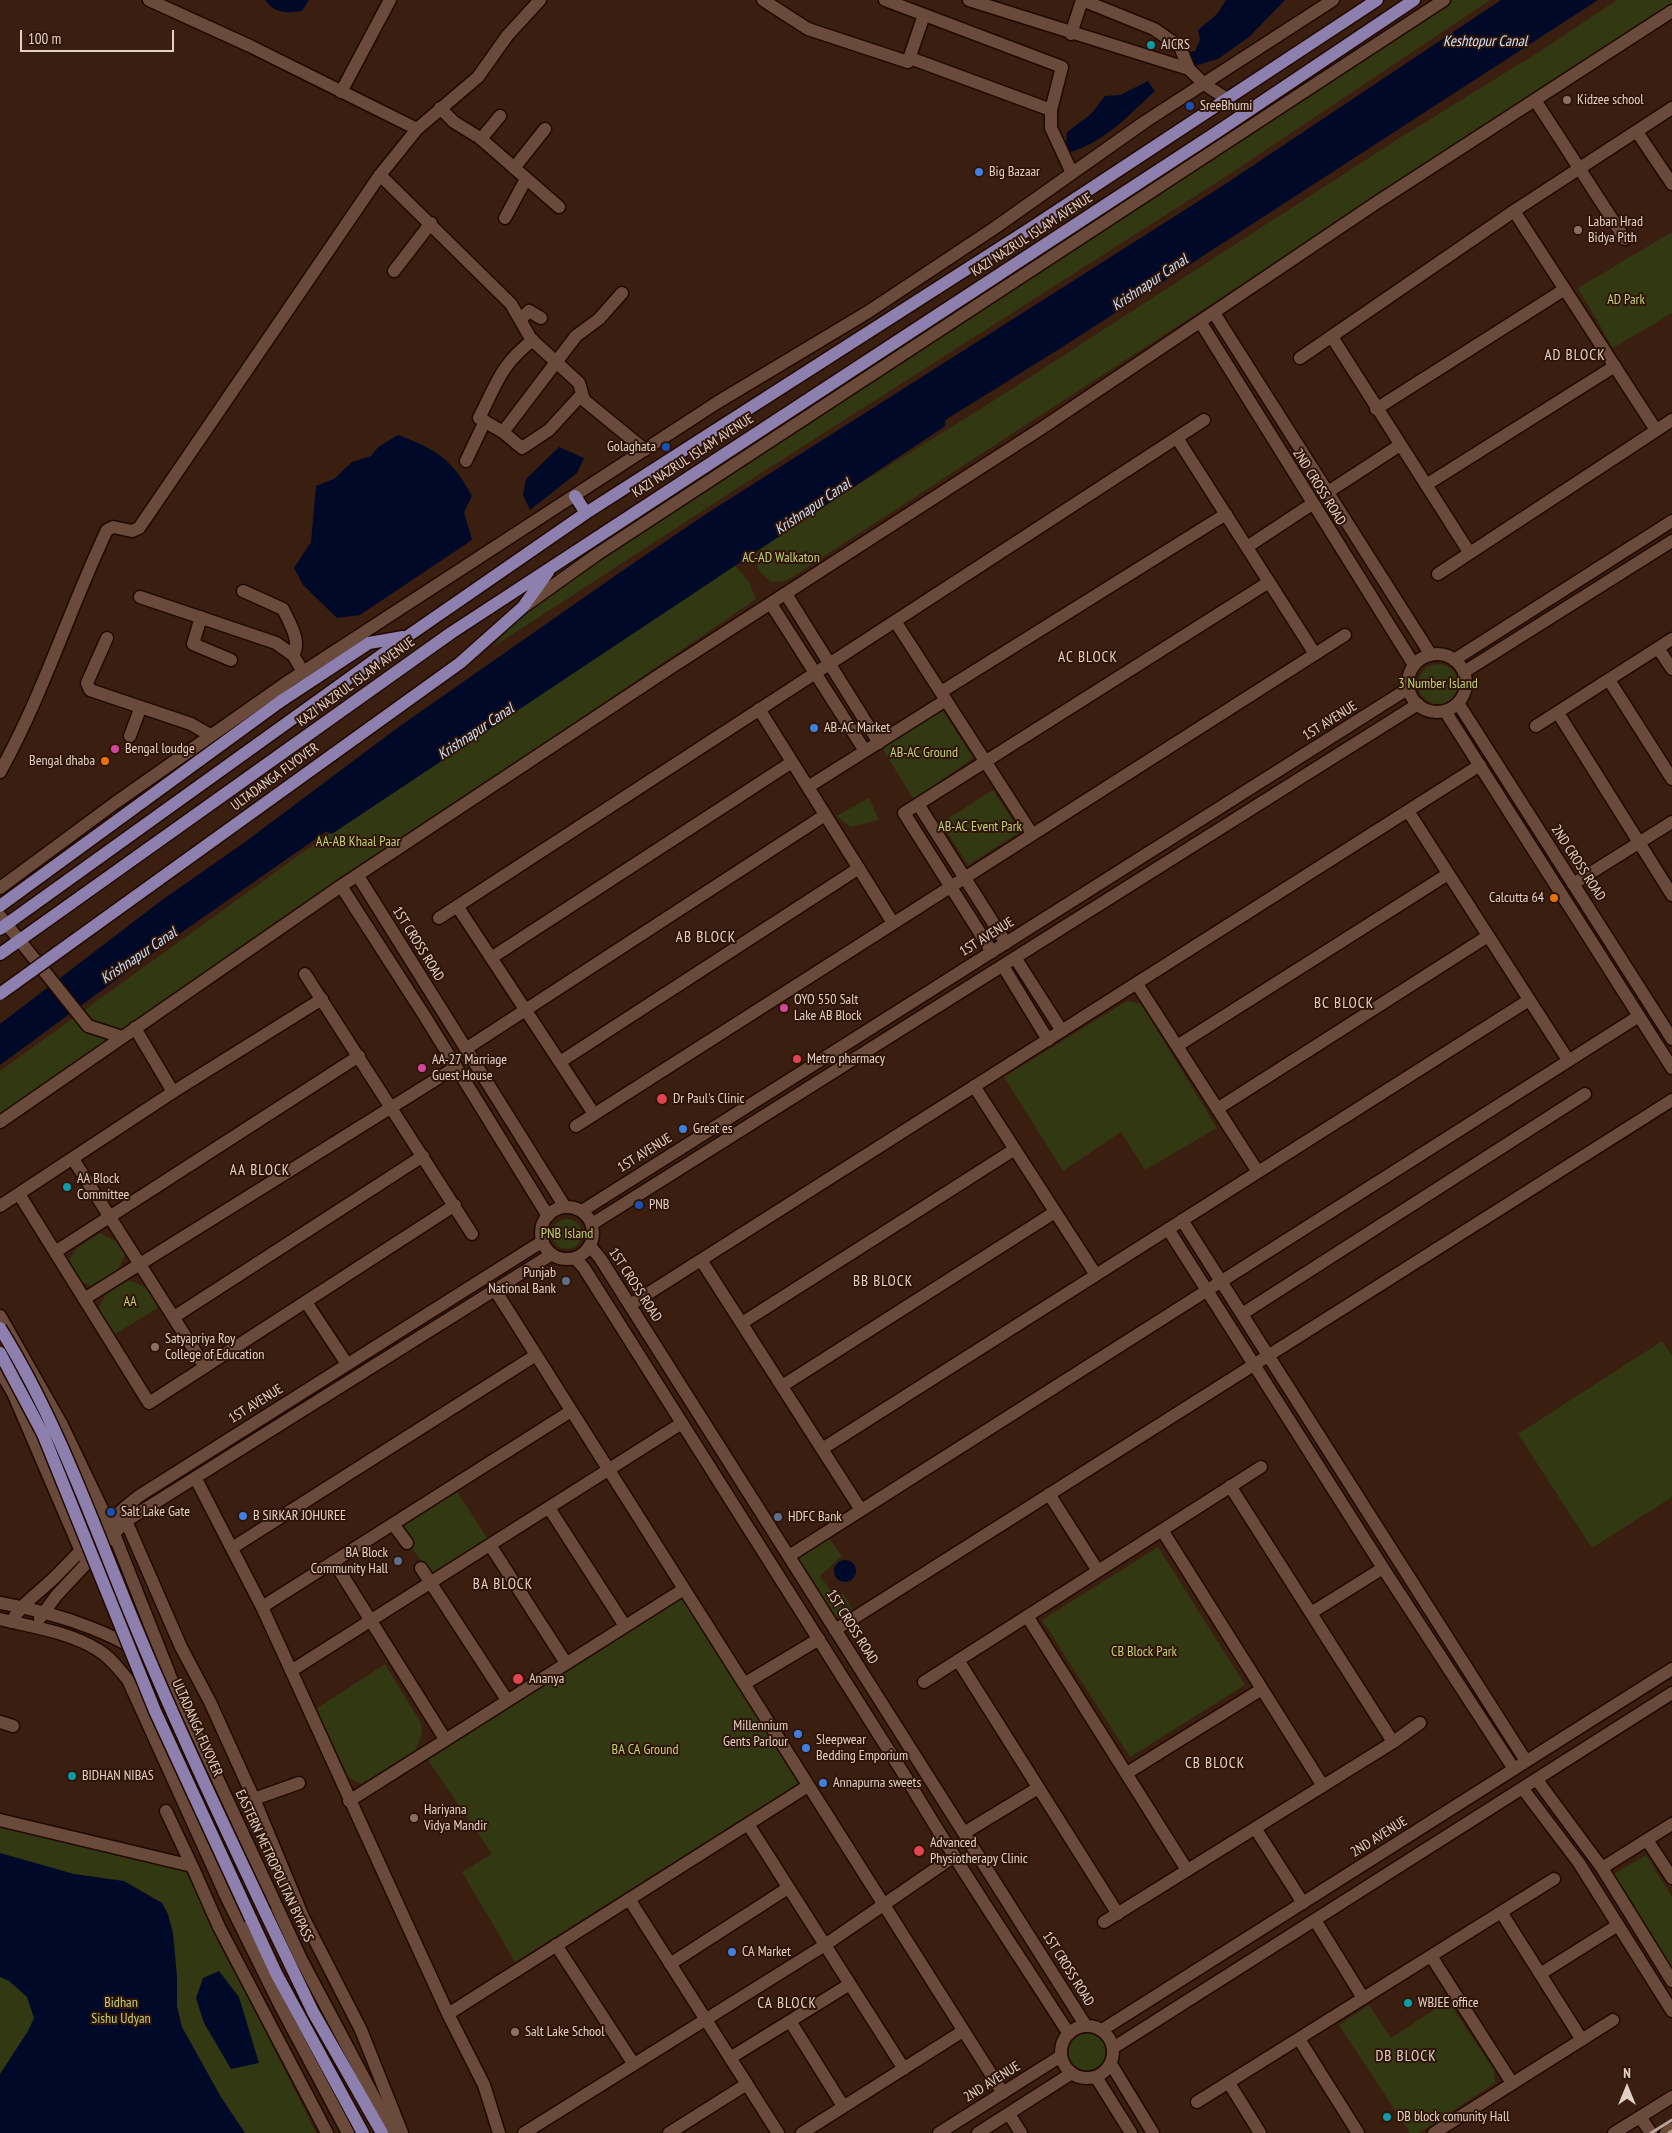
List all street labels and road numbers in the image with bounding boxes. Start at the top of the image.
street label: KAZI NAZRUL ISLAM AVENUE [968,189,1096,281]
street label: KAZI NAZRUL ISLAM AVENUE [629,410,757,502]
street label: 2ND CROSS ROAD [1289,446,1349,528]
street label: KAZI NAZRUL ISLAM AVENUE [294,634,418,730]
street label: 1ST AVENUE [1300,698,1360,744]
street label: ULTADANGA FLYOVER [228,740,322,814]
street label: 2ND CROSS ROAD [1547,822,1609,904]
street label: 1ST CROSS ROAD [388,904,448,984]
street label: 1ST AVENUE [957,914,1017,960]
street label: 1ST AVENUE [615,1130,675,1176]
street label: 1ST CROSS ROAD [605,1245,665,1325]
street label: 1ST AVENUE [226,1381,286,1427]
street label: 1ST CROSS ROAD [822,1587,882,1667]
street label: ULTADANGA FLYOVER [168,1677,226,1779]
street label: EASTERN METROPOLITAN BYPASS [231,1787,317,1945]
street label: 2ND AVENUE [1348,1813,1410,1861]
street label: 1ST CROSS ROAD [1038,1929,1098,2009]
street label: 2ND AVENUE [961,2058,1023,2106]

